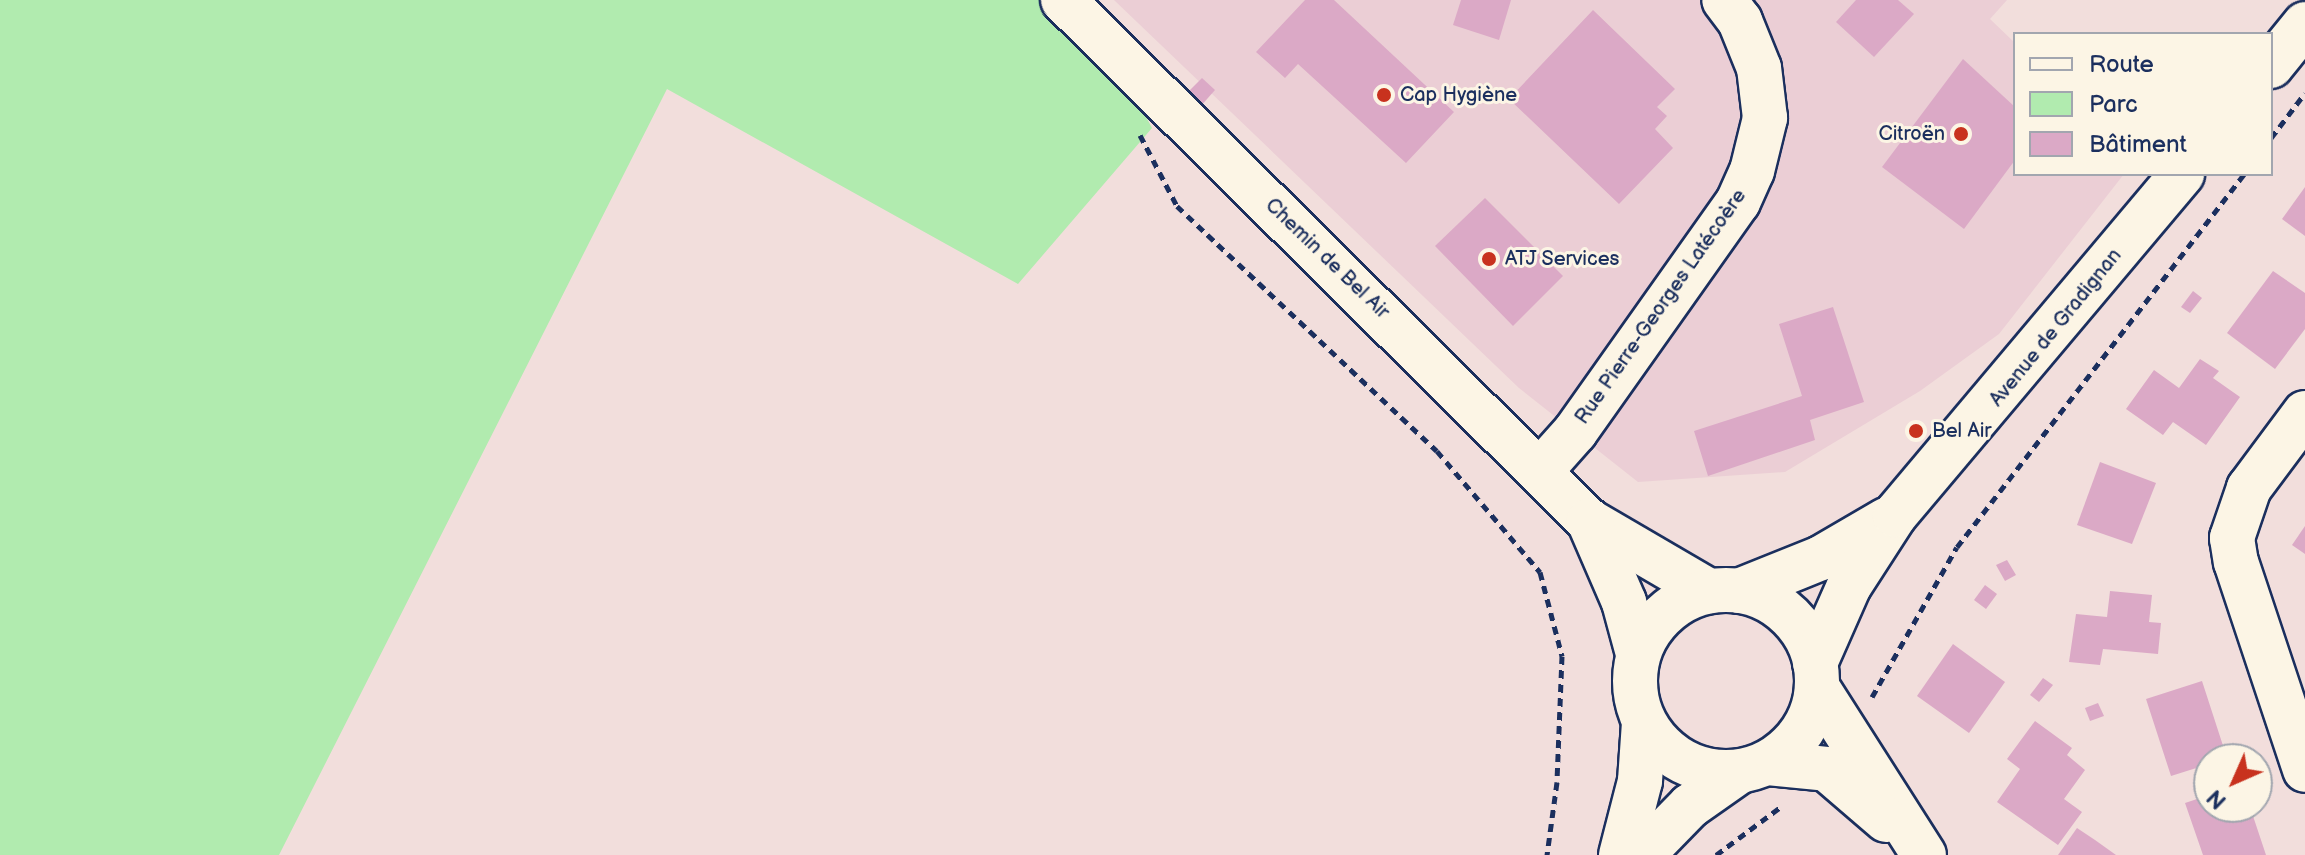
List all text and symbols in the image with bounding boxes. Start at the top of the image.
legend [2013,32,2273,176]
text: Route [2089,50,2154,79]
place label: Cap Hygiène [1400,83,1517,107]
marker: Cap Hygiène [1375,86,1393,104]
text: Parc [2089,90,2138,119]
place label: Citroën [1878,122,1945,146]
marker: Citroën [1952,125,1970,143]
text: Bâtiment [2089,130,2187,159]
street label: Rue Pierre-Georges Latécoère [1571,185,1751,429]
street label: Chemin de Bel Air [1260,194,1394,324]
street label: Avenue de Gradignan [1985,244,2127,412]
place label: ATJ Services [1505,247,1620,271]
marker: ATJ Services [1480,250,1498,268]
place label: Bel Air [1932,419,1992,443]
marker: Bel Air [1907,422,1925,440]
north arrow [2193,743,2273,823]
text: N [2202,784,2232,814]

